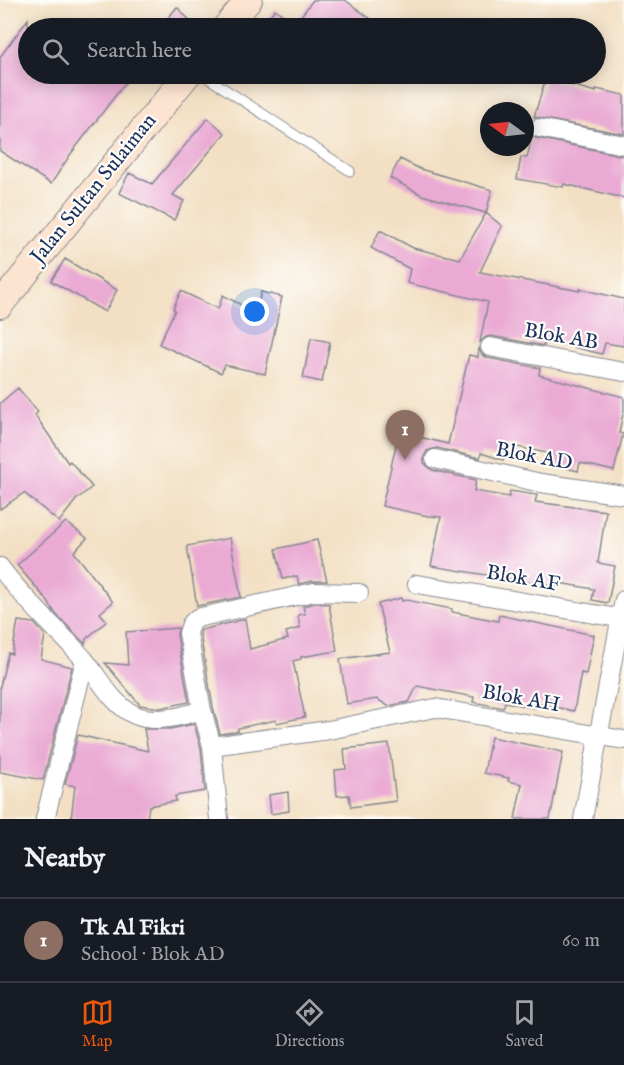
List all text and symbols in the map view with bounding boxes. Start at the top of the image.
search box [18,18,606,84]
icon: search [39,35,72,68]
text: Search here [87,37,192,65]
north arrow [480,102,534,156]
street label: Jalan Sultan Sulaiman [24,108,163,271]
your location [240,297,269,326]
street label: Blok AB [522,317,600,357]
pin: 1 [386,410,424,460]
street label: Blok AD [493,436,575,478]
street label: Blok AF [484,559,562,599]
street label: Blok AH [480,679,562,719]
text: Nearby [24,842,105,875]
text: Tk Al Fikri [81,914,185,942]
text: 1 [40,928,47,953]
text: 60 m [562,928,600,953]
text: School · Blok AD [81,942,224,967]
tab: Map [81,996,114,1052]
tab: Directions [275,996,344,1052]
tab: Saved [506,996,543,1052]

